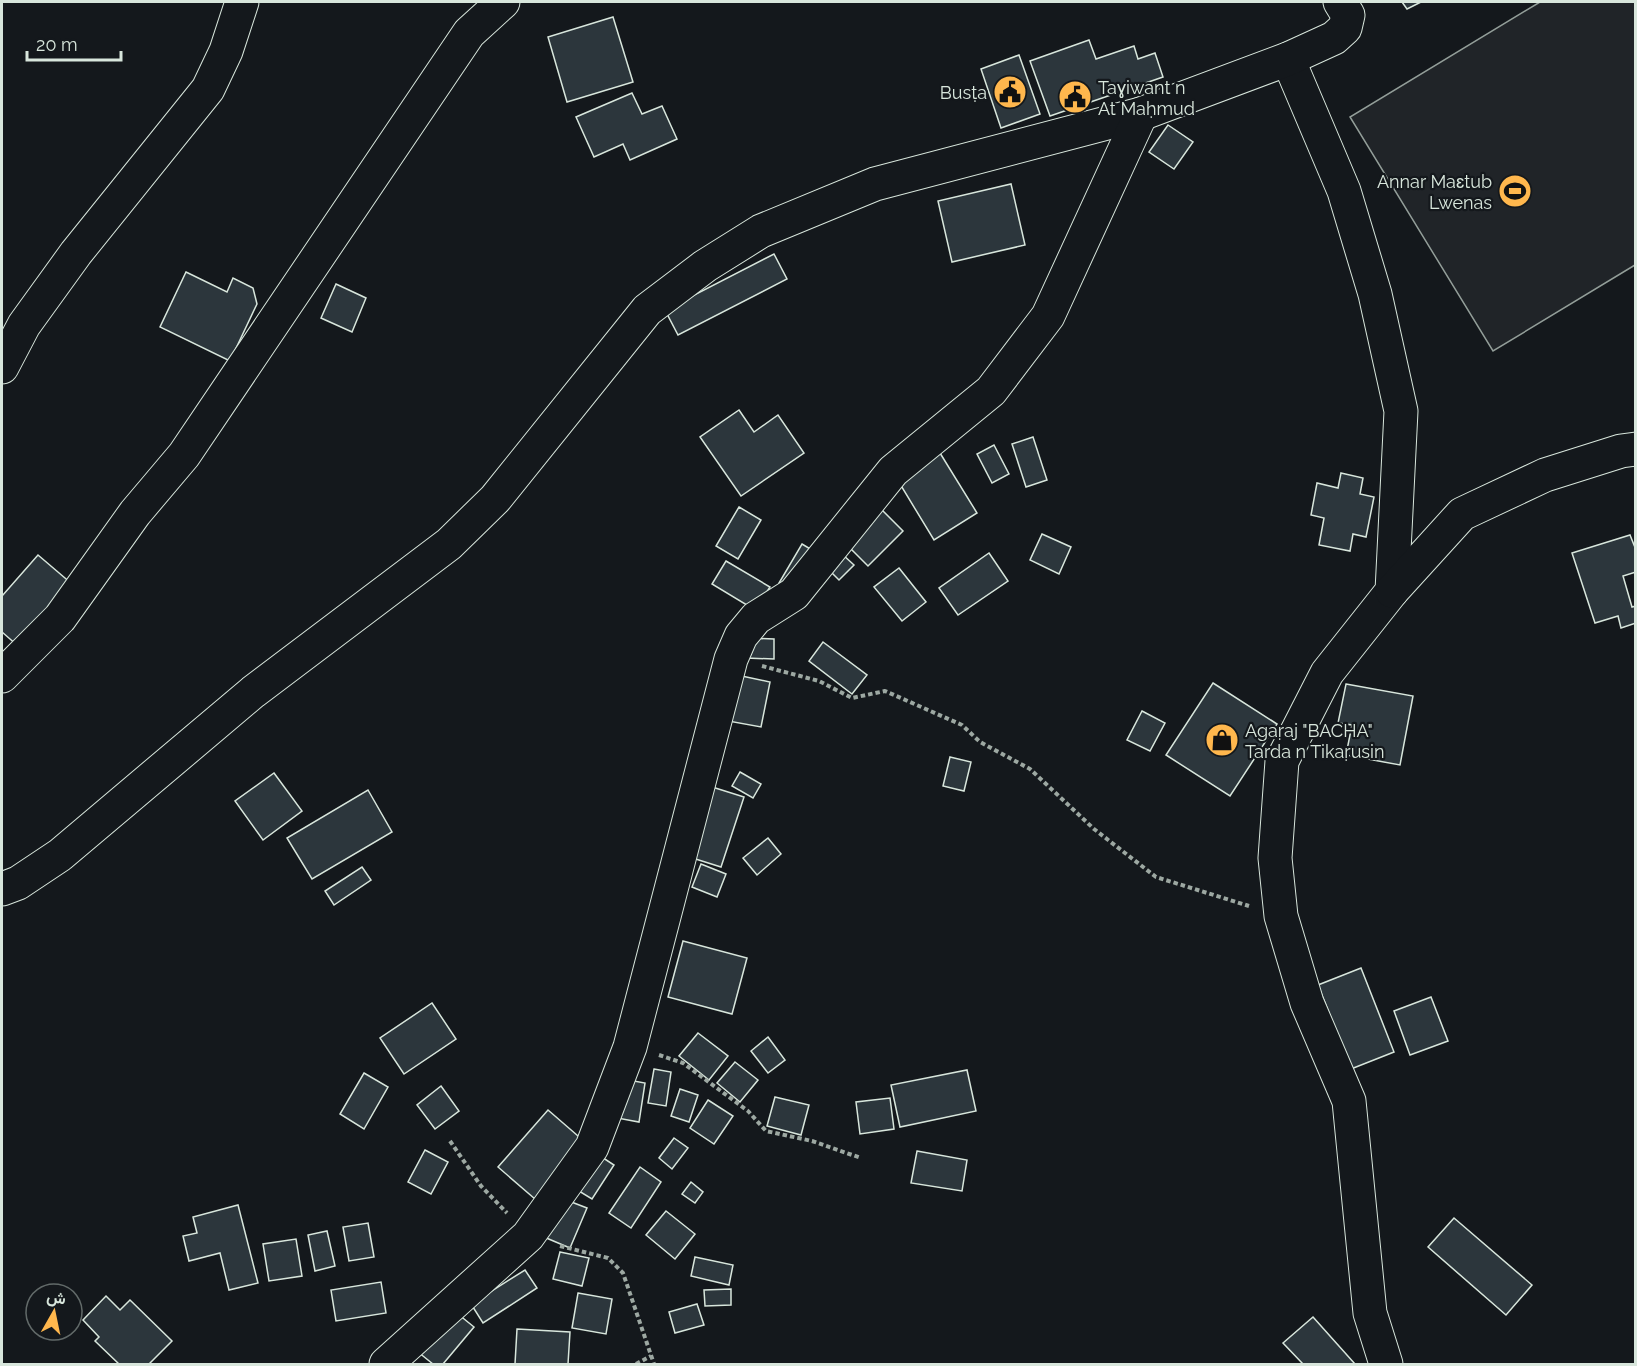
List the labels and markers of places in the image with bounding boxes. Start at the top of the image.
public building icon: Busṭa [992,74,1028,110]
place label: Taɣiwant n At Maḥmud [1098,77,1195,119]
public building icon: Taɣiwant n At Maḥmud [1057,79,1093,115]
place label: Busṭa [940,82,987,103]
place label: Annar Maɛtub Lwenas [1377,171,1492,213]
sports icon: Annar Maɛtub Lwenas [1497,173,1533,209]
place label: Agaṛaj "BACHA" Tarda n Tikaṛusin [1245,720,1384,762]
shop icon: Agaṛaj "BACHA" Tarda n Tikaṛusin [1204,722,1240,758]

